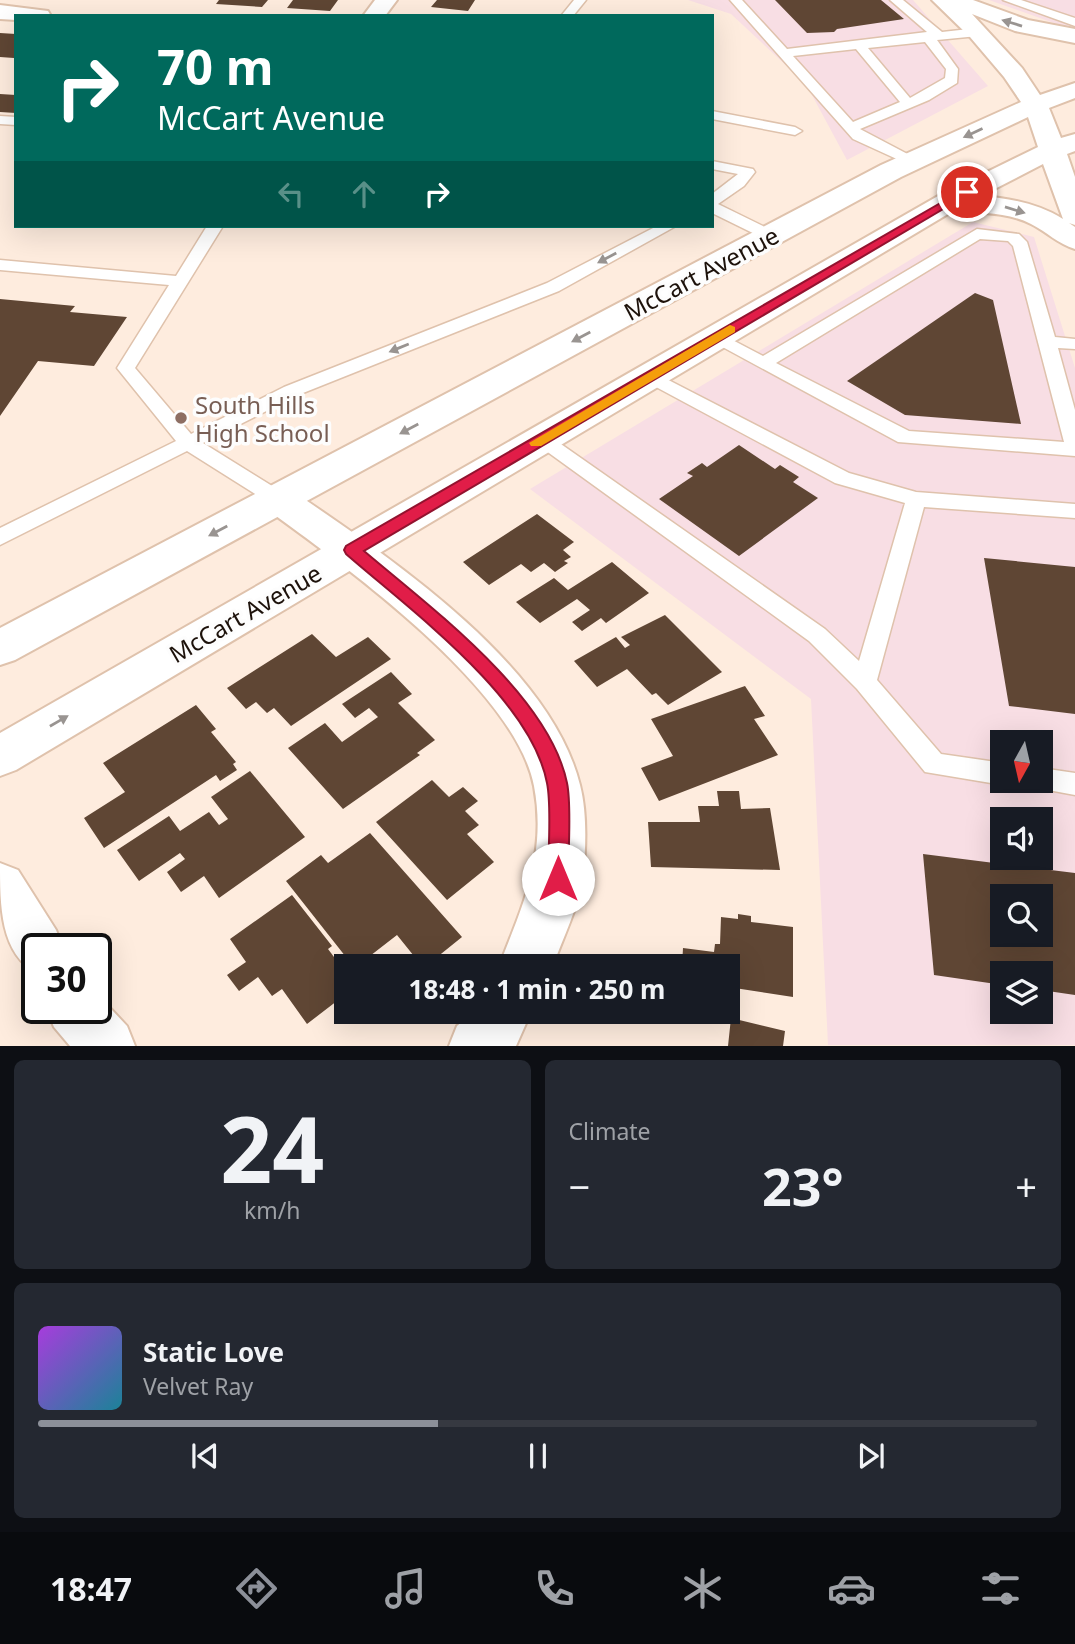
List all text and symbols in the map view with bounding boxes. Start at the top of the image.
one-way arrow [1002,17,1023,27]
text: 70 m [157,33,274,99]
icon: right [42,42,133,133]
text: McCart Avenue [157,96,385,139]
one-way arrow [962,128,983,139]
pin [937,162,997,222]
icon: arrive [948,173,986,211]
icon: left [272,175,310,213]
icon: ahead [345,175,383,213]
icon: right [418,175,456,213]
one-way arrow [1005,205,1026,215]
street label: McCart Avenue [618,218,784,328]
one-way arrow [598,252,617,264]
one-way arrow [571,332,591,343]
one-way arrow [388,343,409,354]
place label: South Hills High School [195,388,330,449]
marker: South Hills High School [173,410,189,426]
one-way arrow [400,423,419,435]
one-way arrow [208,525,228,537]
street label: McCart Avenue [163,556,327,670]
one-way arrow [49,716,69,728]
north arrow [990,730,1054,793]
map controls [990,730,1053,1024]
button: sound [990,807,1053,870]
position arrow [521,842,595,916]
button: search [990,884,1053,947]
speed limit sign: 30 [21,933,112,1024]
button: layers [990,961,1053,1024]
text: 18:48 · 1 min · 250 m [409,971,665,1007]
text: 24 [220,1086,324,1210]
text: Climate [569,1115,651,1147]
text: 23° [762,1150,844,1221]
text: − [569,1160,590,1212]
text: + [1015,1160,1037,1212]
text: km/h [244,1194,301,1226]
text: Static Love [143,1334,284,1370]
text: Velvet Ray [143,1370,253,1402]
icon: previous [186,1437,224,1475]
icon: pause [519,1437,557,1475]
icon: next [852,1437,890,1475]
icon: directions [232,1564,281,1613]
icon: music [381,1564,430,1613]
icon: phone [530,1564,579,1613]
icon: climate [678,1564,727,1613]
icon: car [827,1564,876,1613]
icon: filters [976,1564,1025,1613]
text: 18:47 [50,1567,132,1610]

